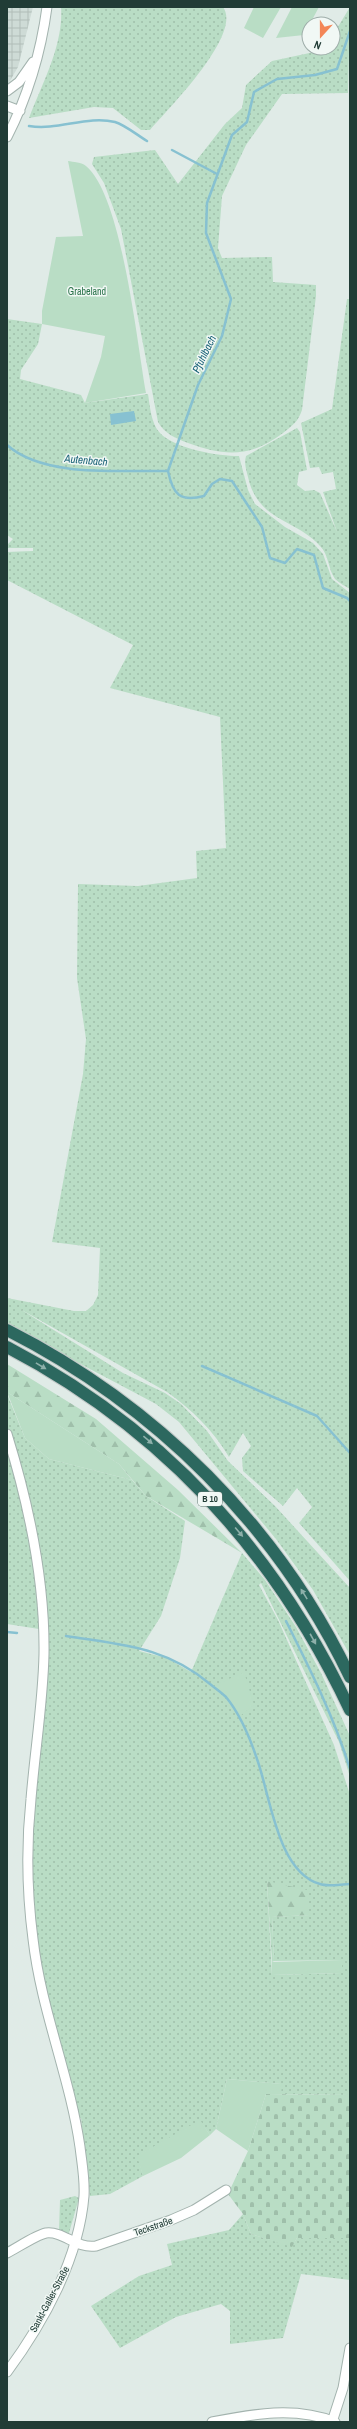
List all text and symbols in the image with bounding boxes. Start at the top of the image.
north arrow [301,16,341,56]
text: N [312,38,323,53]
park label: Grabeland [68,285,106,298]
water label: Pfuhlbach [189,333,219,375]
water label: Autenbach [63,451,108,469]
one-way arrow [35,1362,47,1369]
one-way arrow [142,1436,153,1445]
road number: B 10 [198,1492,222,1506]
one-way arrow [235,1527,244,1537]
one-way arrow [300,1588,307,1600]
one-way arrow [310,1633,317,1645]
street label: Teckstraße [132,2214,175,2239]
street label: Sankt-Galler-Straße [27,2264,72,2334]

